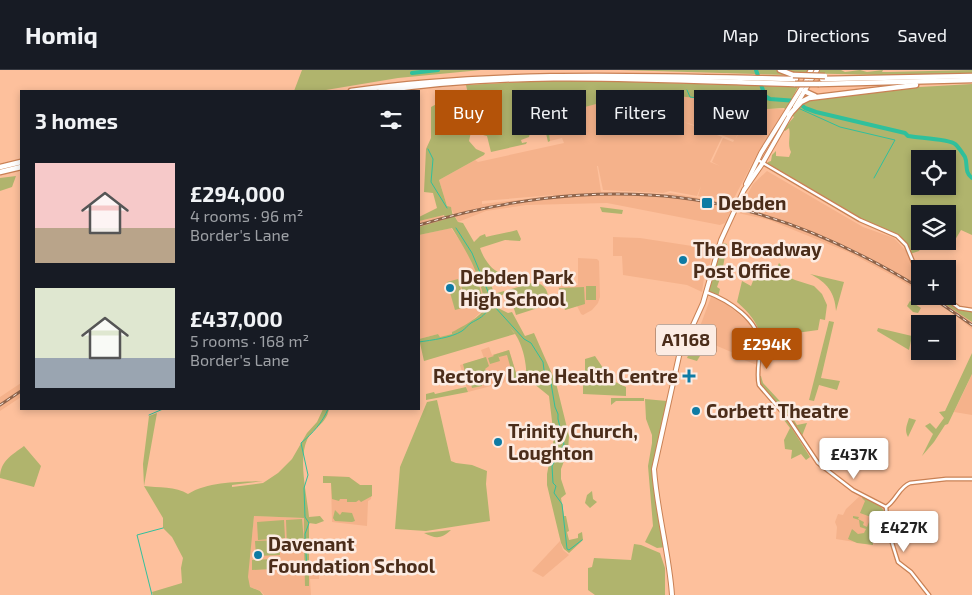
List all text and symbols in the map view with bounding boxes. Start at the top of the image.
text: Homiq [25,20,98,49]
text: Map [722,24,759,46]
text: Directions [787,24,870,46]
text: Saved [898,24,947,46]
chip: Buy [435,90,502,135]
chip: Rent [512,90,586,135]
chip: Filters [596,90,684,135]
chip: New [694,90,767,135]
icon: filters [377,106,405,134]
text: 3 homes [35,108,118,133]
map controls [911,150,956,360]
button: locate [911,150,956,195]
text: £294,000 [190,181,285,206]
icon: home [75,183,135,243]
place label: Debden [718,191,786,214]
marker: Debden [700,196,714,210]
button: layers [911,205,956,250]
text: 4 rooms · 96 m² [190,206,303,225]
text: Border's Lane [190,225,289,244]
place label: The Broadway Post Office [693,237,822,282]
marker: The Broadway Post Office [677,254,689,266]
button: + [911,260,956,305]
place label: Debden Park High School [460,265,574,310]
marker: Debden Park High School [444,282,456,294]
text: £437,000 [190,306,283,331]
icon: home [75,308,135,368]
button: − [911,315,956,360]
road number: A1168 [656,324,716,356]
pin: £294K [732,328,802,370]
text: 5 rooms · 168 m² [190,331,309,350]
text: £294K [743,334,791,353]
text: Border's Lane [190,350,289,369]
place label: Rectory Lane Health Centre [433,364,678,388]
marker: Rectory Lane Health Centre [682,369,696,383]
place label: Corbett Theatre [706,399,849,422]
marker: Corbett Theatre [690,405,702,417]
place label: Trinity Church, Loughton [508,419,638,464]
marker: Trinity Church, Loughton [492,436,504,448]
pin: £437K [819,438,889,480]
text: £437K [830,444,878,463]
pin: £427K [869,510,939,553]
text: £427K [880,517,928,536]
place label: Davenant Foundation School [268,532,436,577]
marker: Davenant Foundation School [252,549,264,561]

